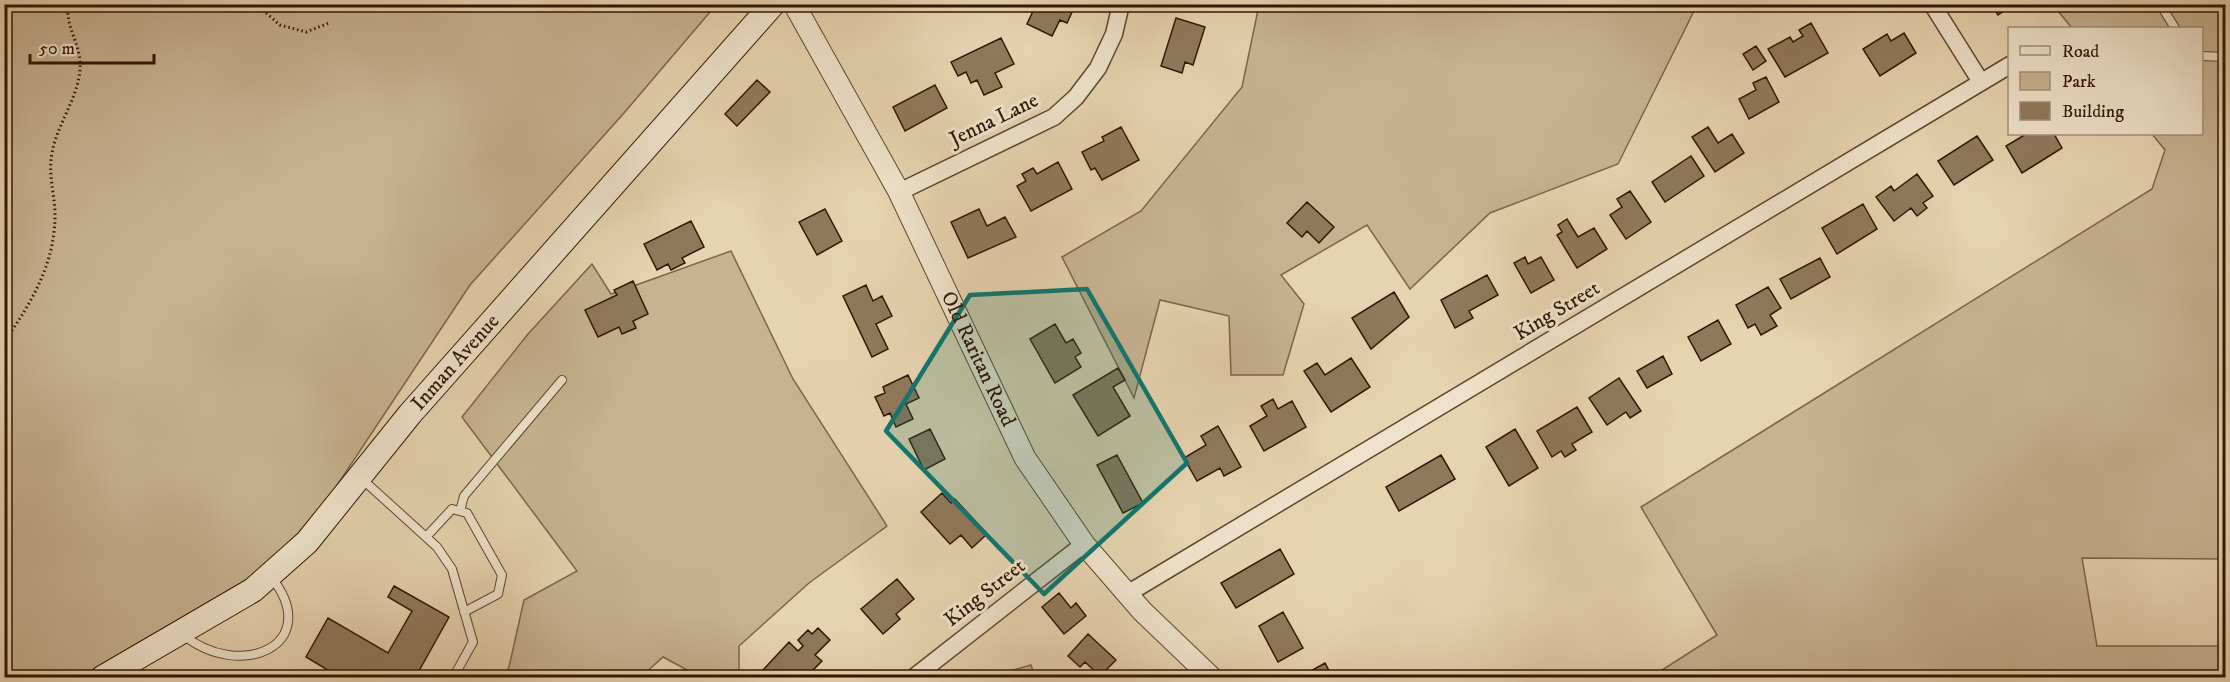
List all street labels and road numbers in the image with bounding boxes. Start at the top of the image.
street label: Jenna Lane [943,87,1043,154]
street label: King Street [1509,275,1605,347]
street label: Old Raritan Road [935,287,1021,431]
street label: Inman Avenue [406,309,505,416]
street label: King Street [939,553,1031,633]

